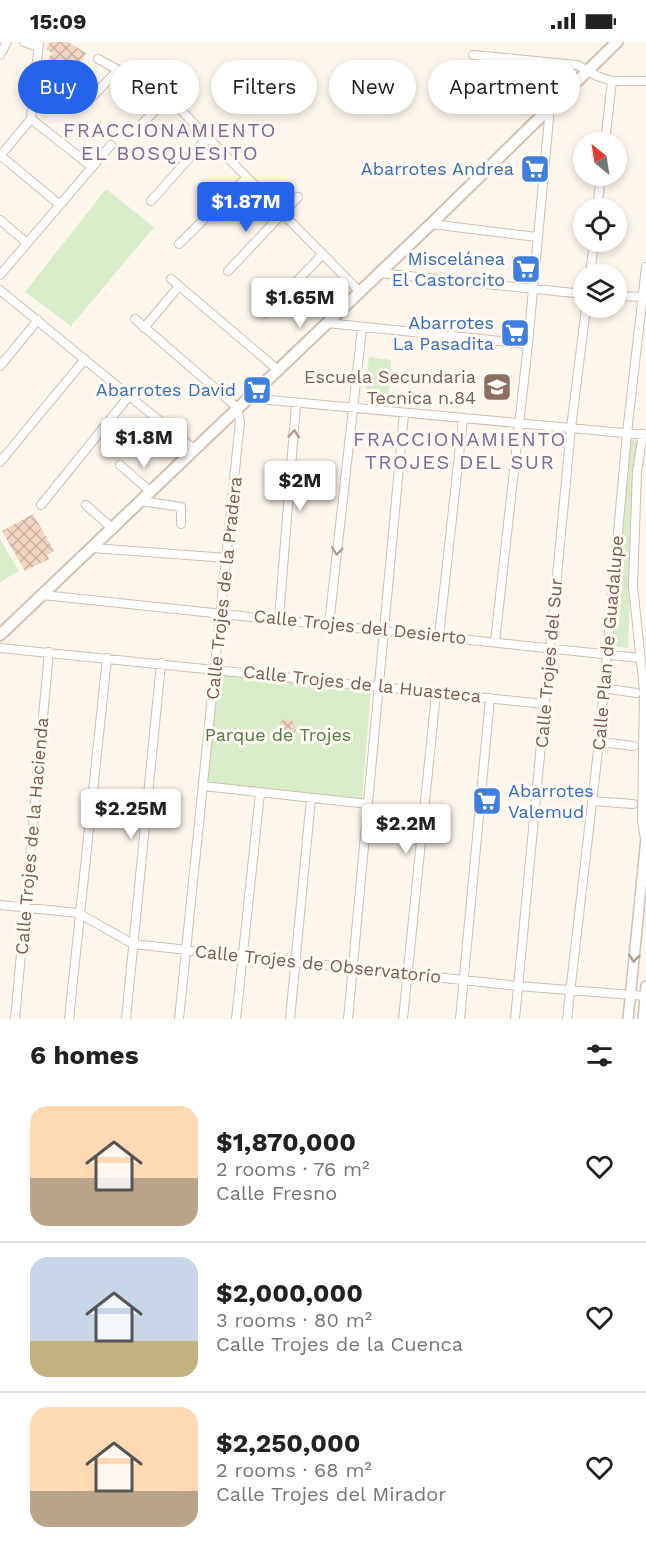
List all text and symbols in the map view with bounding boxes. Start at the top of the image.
text: 15:09 [30,9,87,34]
chip: Buy [18,60,98,114]
chip: Rent [110,60,199,114]
chip: Filters [211,60,317,114]
chip: New [329,60,416,114]
chip: Apartment [428,60,580,114]
district label: FRACCIONAMIENTO EL BOSQUESITO [63,118,277,165]
north arrow [573,132,627,186]
map controls [573,132,627,318]
supermarket icon: Abarrotes Andrea [519,153,551,185]
place label: Abarrotes Andrea [361,158,514,179]
pin: $1.87M [197,182,295,233]
text: $1.87M [211,189,281,213]
button: locate [573,198,627,252]
place label: Miscelánea El Castorcito [392,248,505,290]
supermarket icon: Miscelánea El Castorcito [510,253,542,285]
button: layers [573,264,627,318]
pin: $1.65M [251,278,349,329]
text: $1.65M [265,285,335,309]
place label: Abarrotes La Pasadita [393,312,494,354]
supermarket icon: Abarrotes La Pasadita [499,317,531,349]
place label: Escuela Secundaria Tecnica n.84 [304,366,476,408]
school or university icon: Escuela Secundaria Tecnica n.84 [481,371,513,403]
supermarket icon: Abarrotes David [241,374,273,406]
place label: Abarrotes David [96,379,236,400]
pin: $1.8M [102,418,186,469]
text: $1.8M [115,425,173,449]
district label: FRACCIONAMIENTO TROJES DEL SUR [353,427,567,474]
one-way arrow [287,430,300,439]
pin: $2M [271,461,329,512]
text: $2M [279,468,321,492]
street label: Calle Trojes de la Pradera [201,475,246,701]
street label: Calle Plan de Guadalupe [588,534,627,751]
one-way arrow [331,546,344,555]
street label: Calle Trojes del Sur [531,577,566,749]
street label: Calle Trojes del Desierto [253,605,467,648]
street label: Calle Trojes de la Huasteca [242,661,482,706]
street label: Calle Trojes de la Hacienda [11,716,52,956]
park label: Parque de Trojes [205,724,351,745]
place label: Abarrotes Valemud [508,780,594,822]
supermarket icon: Abarrotes Valemud [471,785,503,817]
pin: $2.25M [82,789,180,840]
text: $2.25M [95,796,167,820]
pin: $2.2M [364,804,448,855]
text: $2.2M [376,811,436,835]
street label: Calle Trojes de Observatorio [194,940,442,987]
one-way arrow [628,954,641,963]
icon: filters [583,1039,616,1072]
text: 6 homes [30,1040,139,1070]
text: $1,870,000 [216,1127,356,1157]
icon: home [78,1130,150,1202]
icon: heart [583,1150,616,1183]
text: 2 rooms · 76 m² [216,1157,369,1181]
text: Calle Fresno [216,1181,337,1205]
text: $2,000,000 [216,1278,363,1308]
icon: home [78,1281,150,1353]
icon: heart [583,1301,616,1334]
text: 3 rooms · 80 m² [216,1308,372,1332]
text: Calle Trojes de la Cuenca [216,1332,463,1356]
text: $2,250,000 [216,1428,360,1458]
icon: home [78,1431,150,1503]
icon: heart [583,1451,616,1484]
text: 2 rooms · 68 m² [216,1458,372,1482]
text: Calle Trojes del Mirador [216,1482,446,1506]

